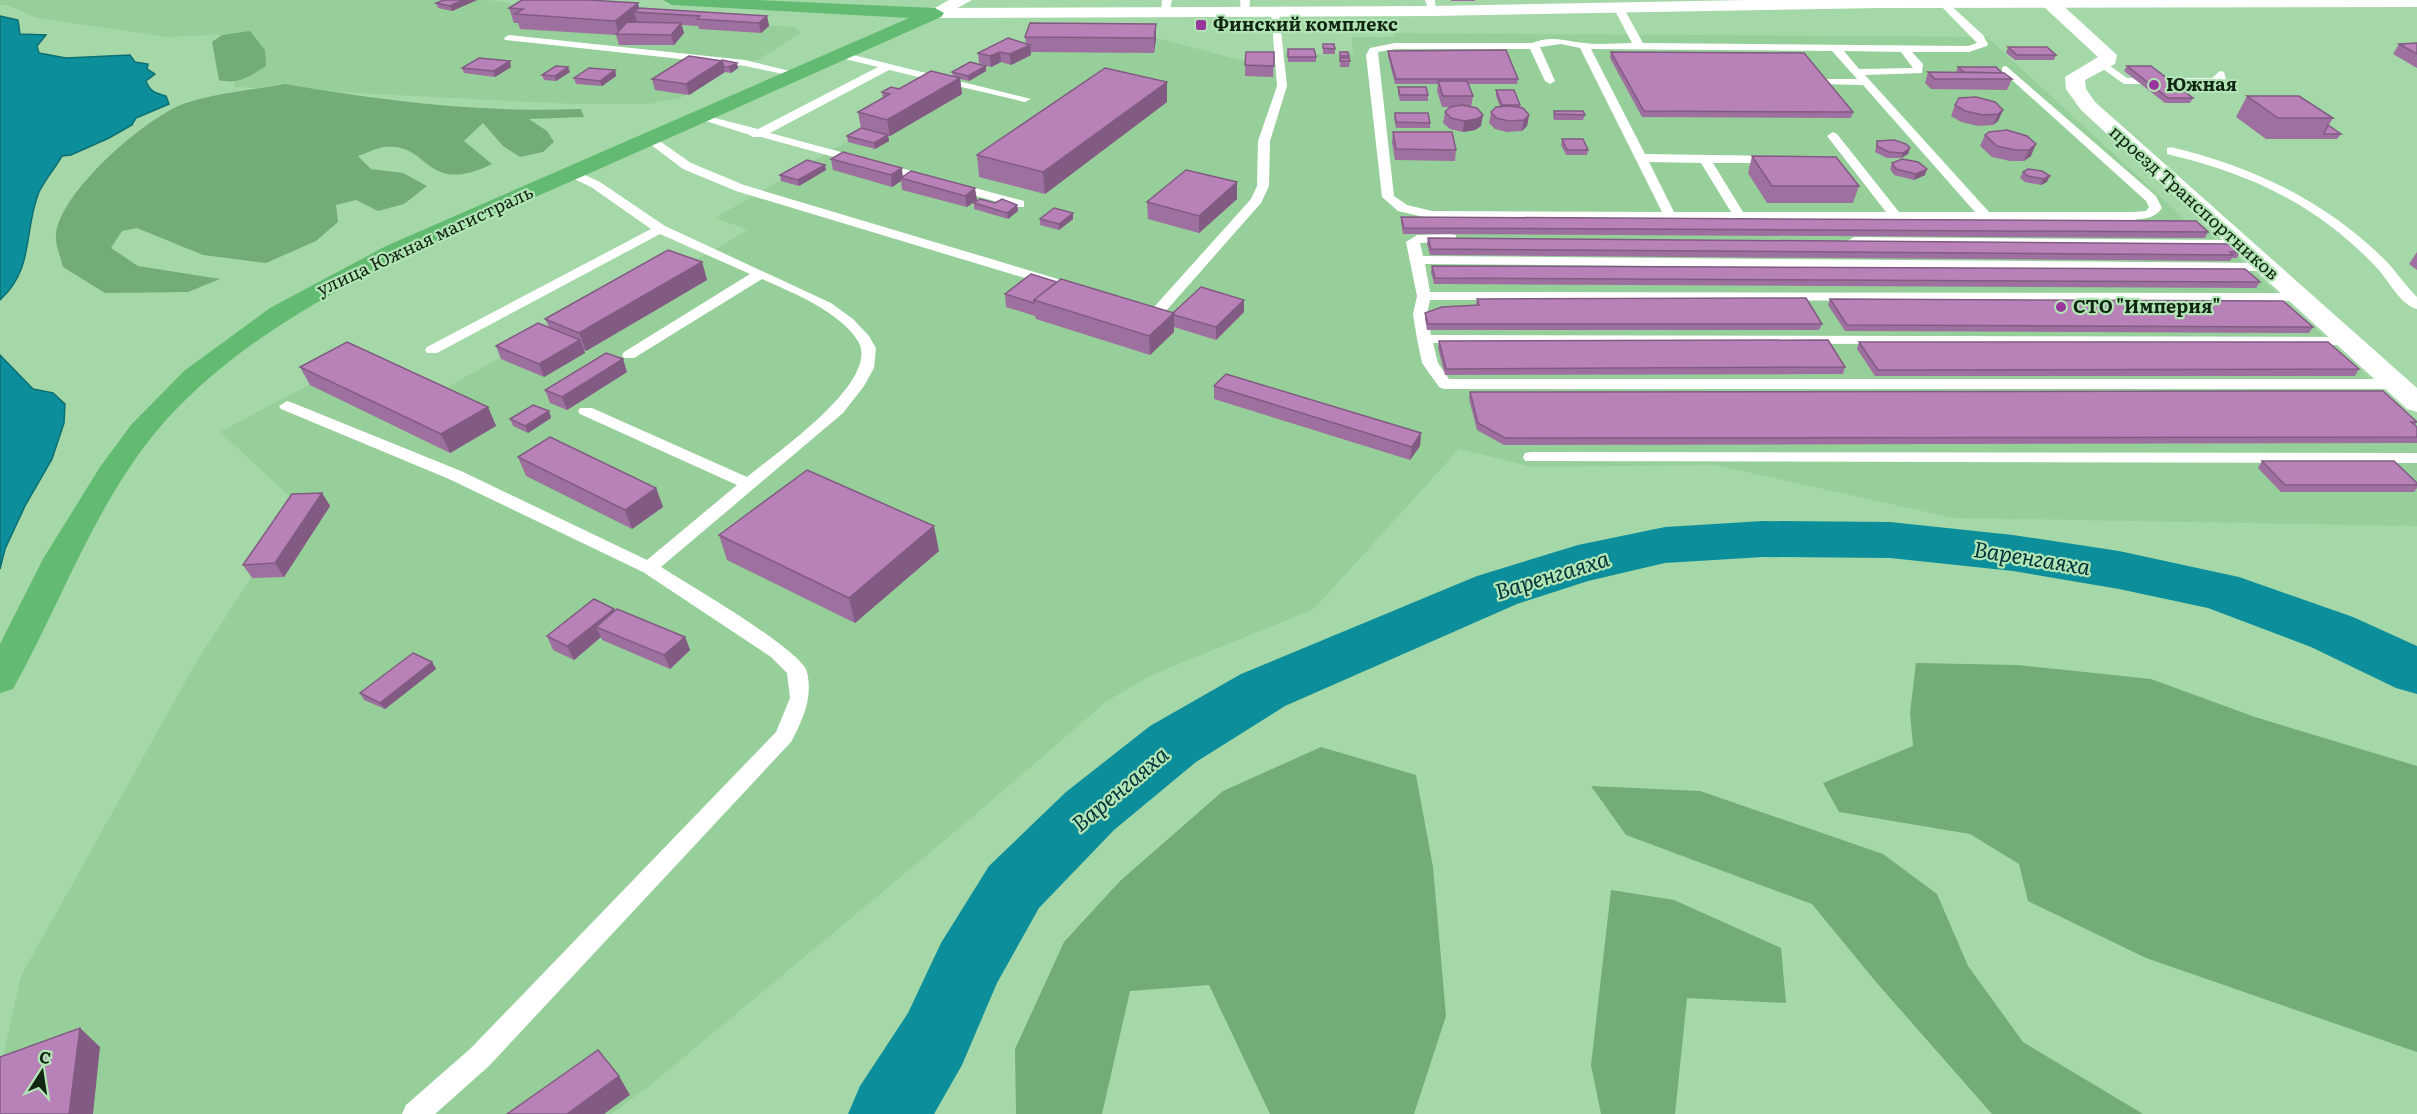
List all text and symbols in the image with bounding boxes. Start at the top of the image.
place label: Финский комплекс [1213,10,1398,37]
marker: Финский комплекс [1194,18,1208,32]
place label: Южная [2166,70,2237,97]
marker: Южная [2147,78,2161,92]
street label: проезд Транспортников [2104,118,2286,286]
street label: улица Южная магистраль [312,177,537,302]
place label: СТО "Империя" [2073,292,2220,319]
marker: СТО "Империя" [2054,300,2068,314]
water label: Варенгаяха [1971,531,2093,582]
water label: Варенгаяха [1490,540,1613,607]
water label: Варенгаяха [1063,737,1175,838]
north arrow [12,1042,72,1102]
text: С [37,1043,53,1069]

